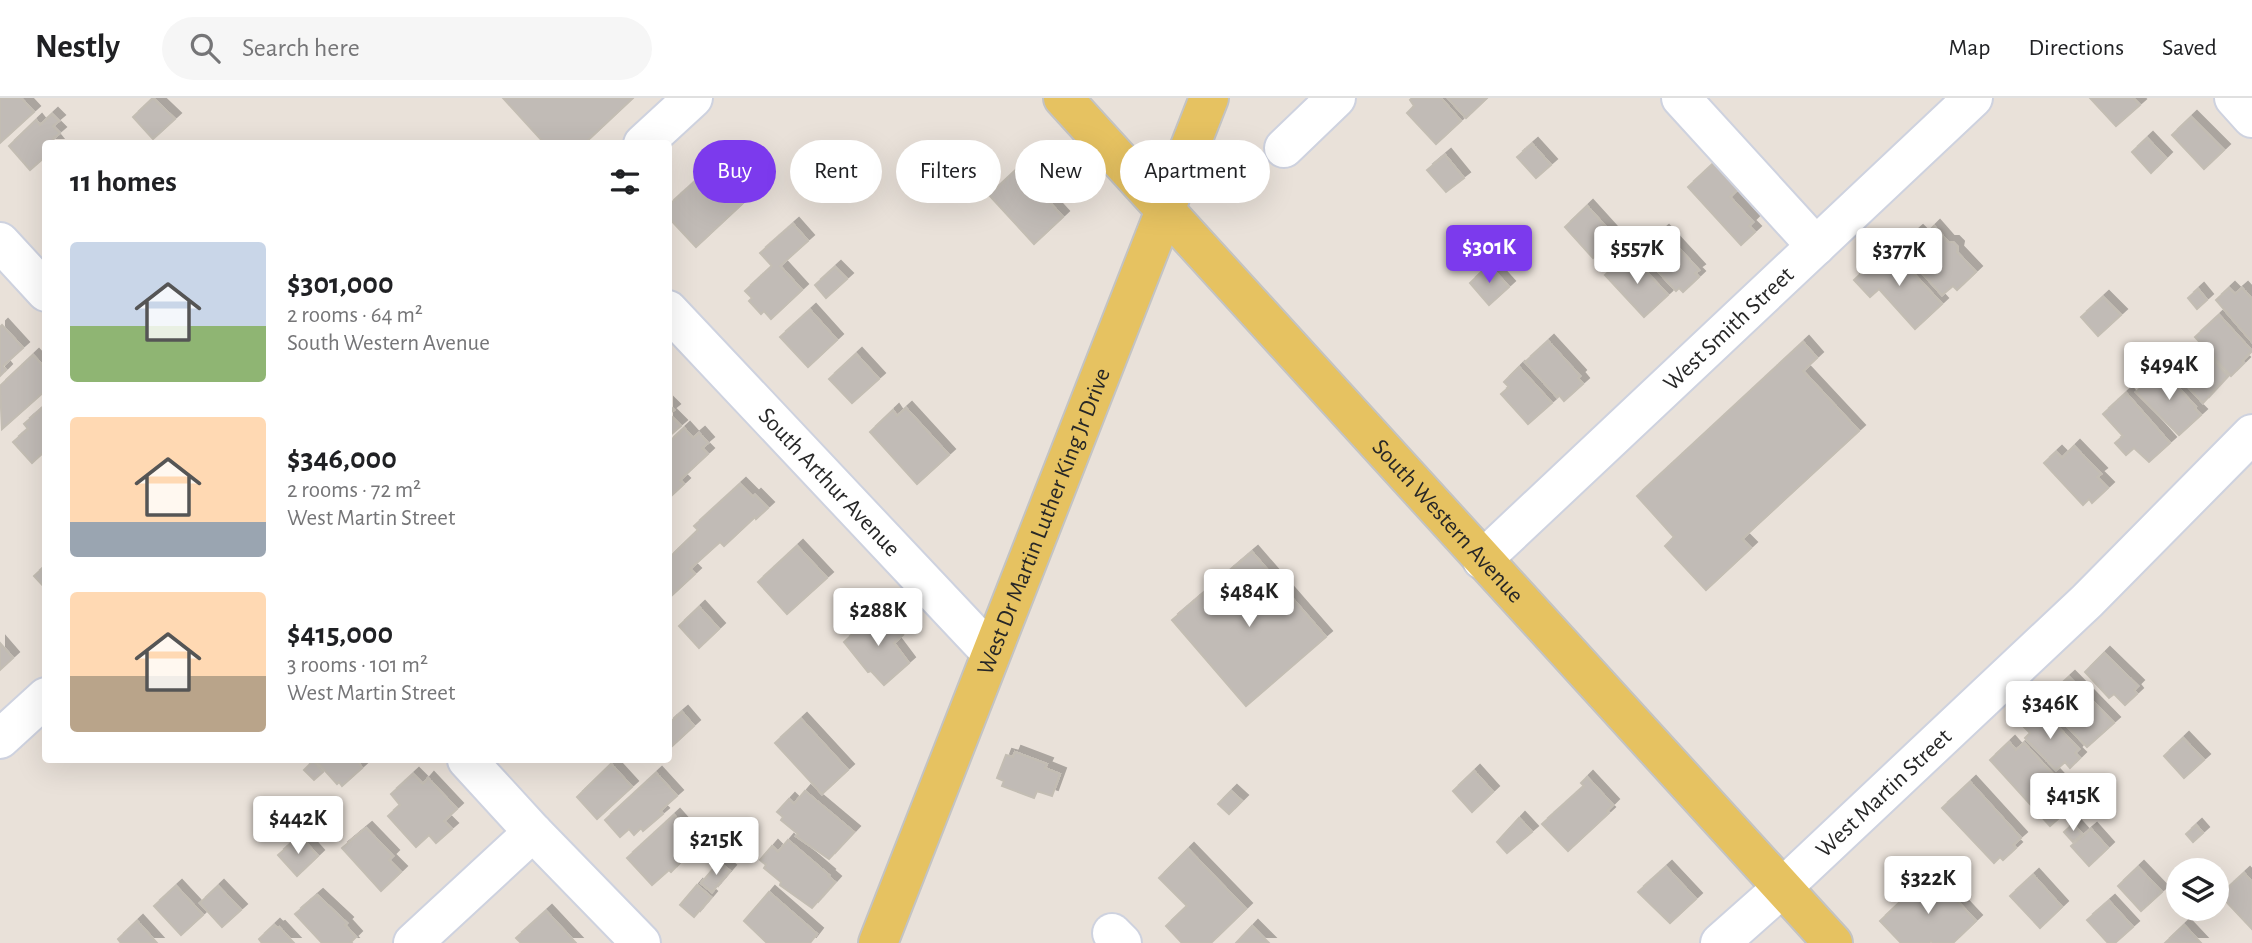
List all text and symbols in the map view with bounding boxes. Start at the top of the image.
search box [162,17,652,80]
icon: search [186,29,224,67]
text: Nestly [35,31,120,64]
text: Search here [242,35,360,61]
text: Map [1948,36,1990,60]
text: Directions [2028,36,2124,60]
text: Saved [2162,36,2217,60]
chip: Buy [693,140,776,203]
chip: Rent [790,140,882,203]
chip: Filters [896,140,1001,203]
chip: New [1015,140,1106,203]
chip: Apartment [1120,140,1270,203]
icon: filters [606,163,644,201]
text: 11 homes [70,167,177,197]
pin: $301K [1440,226,1538,285]
pin: $557K [1588,226,1686,286]
pin: $377K [1850,228,1948,288]
text: $301K [1462,236,1516,259]
text: $557K [1610,237,1664,260]
text: $377K [1872,239,1926,262]
street label: West Smith Street [1659,262,1799,396]
text: $301,000 [287,269,394,299]
icon: home [126,270,210,354]
text: 2 rooms · 64 m² [287,304,423,327]
text: South Western Avenue [287,332,490,355]
pin: $494K [2120,342,2218,402]
text: $494K [2140,353,2198,376]
street label: West Dr Martin Luther King Jr Drive [973,365,1115,678]
street label: South Arthur Avenue [754,404,904,561]
street label: South Western Avenue [1367,435,1528,608]
text: $346,000 [287,444,397,474]
icon: home [126,445,210,529]
text: 2 rooms · 72 m² [287,479,421,502]
text: West Martin Street [287,507,455,530]
pin: $484K [1200,570,1298,629]
text: $484K [1220,580,1278,603]
pin: $288K [829,588,927,648]
text: $288K [849,599,907,622]
text: $415,000 [287,619,393,649]
icon: home [126,620,210,704]
text: 3 rooms · 101 m² [287,654,428,677]
text: West Martin Street [287,682,455,705]
pin: $346K [2001,682,2099,741]
text: $346K [2022,692,2078,715]
street label: West Martin Street [1812,724,1956,862]
pin: $415K [2024,774,2122,833]
text: $415K [2046,784,2100,807]
pin: $442K [249,796,347,856]
text: $442K [269,807,327,830]
pin: $215K [667,818,765,877]
text: $215K [690,828,742,851]
pin: $322K [1879,856,1977,916]
map controls [2166,858,2229,921]
button: layers [2166,858,2229,921]
text: $322K [1900,867,1956,890]

